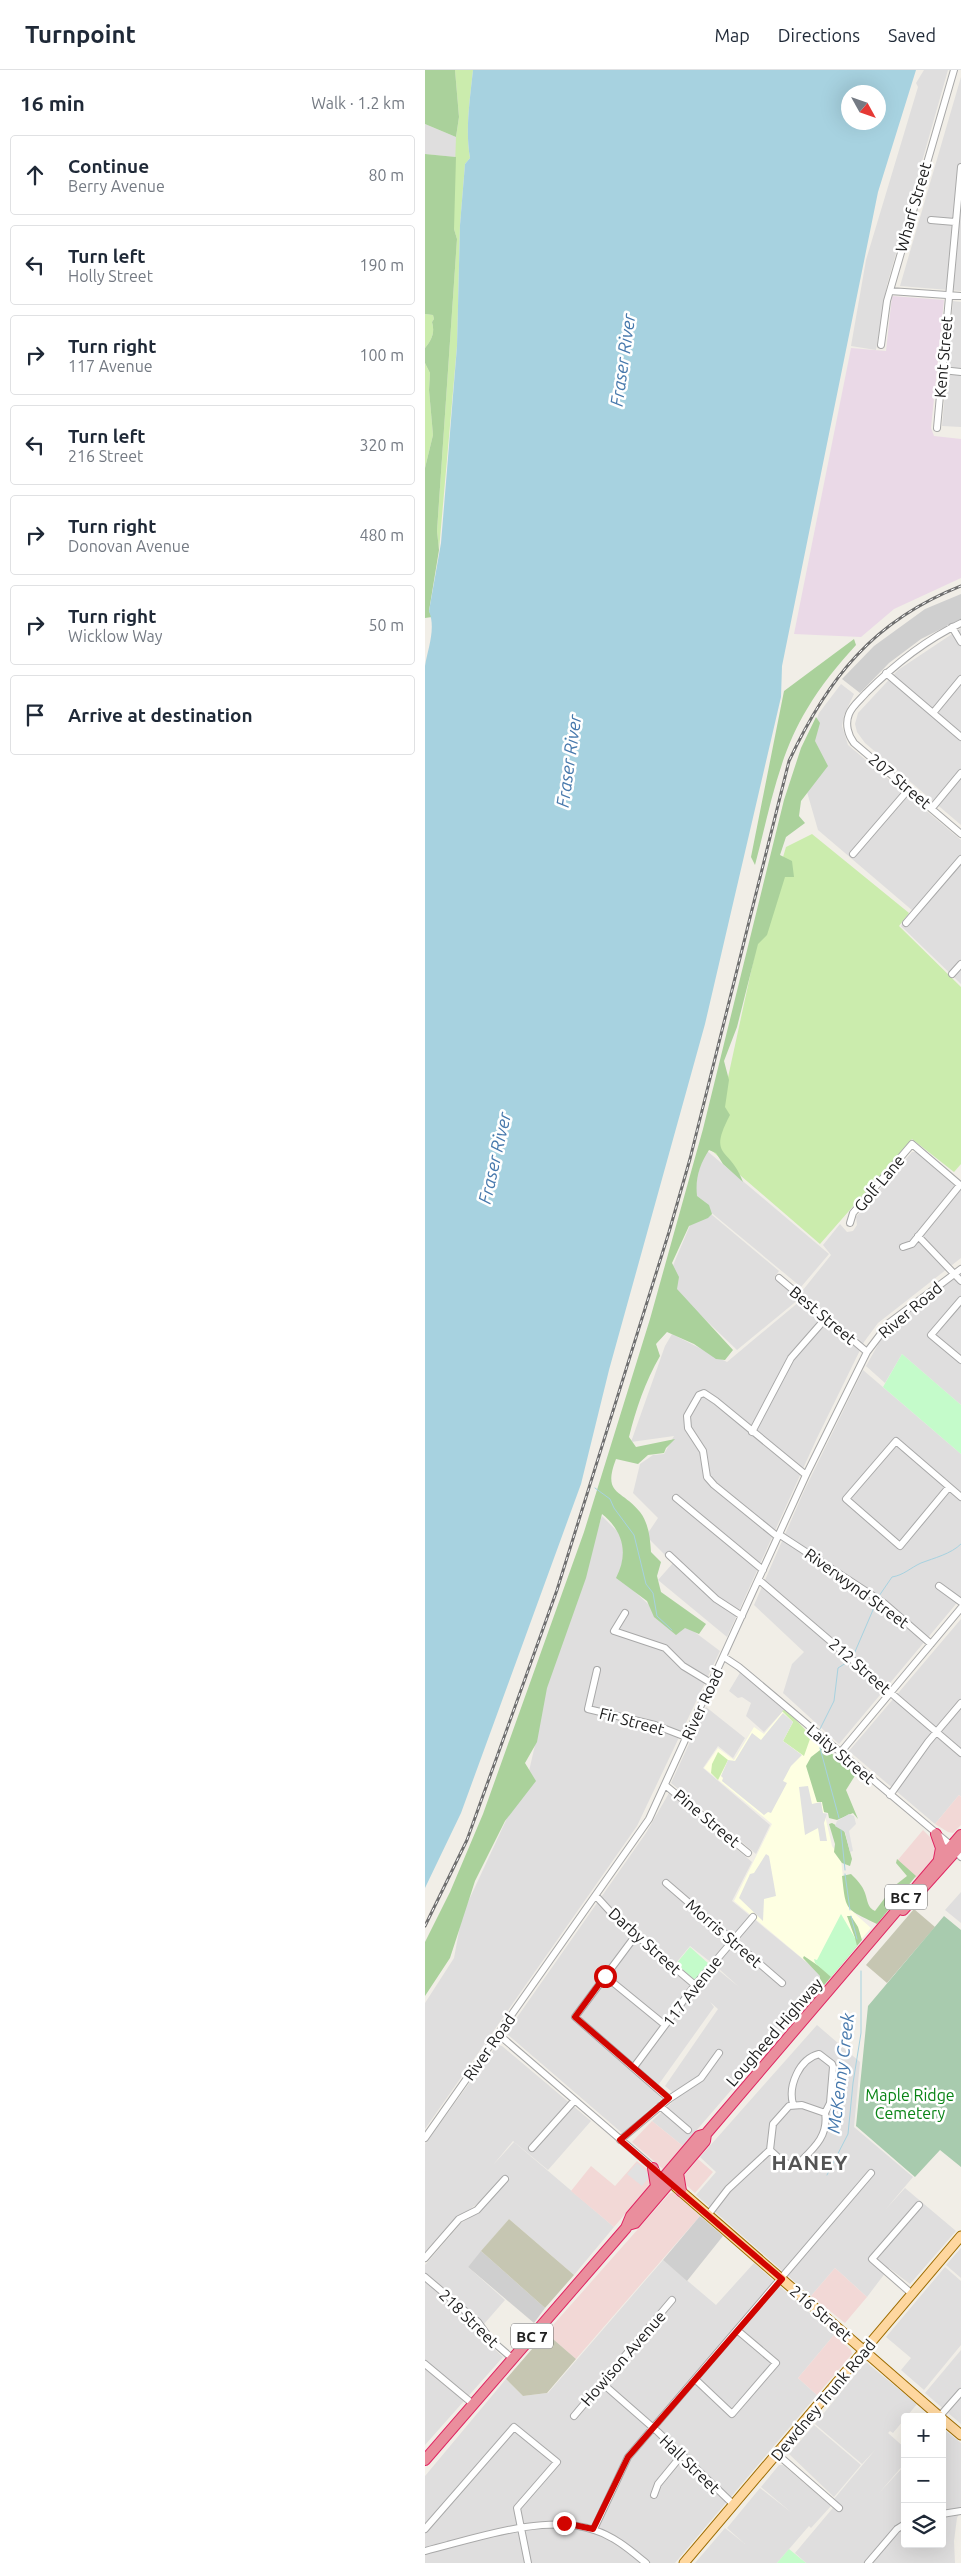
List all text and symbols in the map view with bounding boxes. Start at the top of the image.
text: Turnpoint [25,21,136,48]
text: Map [714,25,750,45]
text: Directions [778,25,860,45]
text: Saved [888,25,936,45]
north arrow [841,85,886,130]
text: 16 min [20,91,85,115]
text: Walk · 1.2 km [311,94,405,112]
text: Continue [68,155,149,177]
street label: Wharf Street [892,159,935,254]
icon: ahead [21,161,49,189]
text: 80 m [368,166,404,184]
text: Berry Avenue [68,177,165,195]
text: Turn left [68,245,146,267]
icon: left [21,251,49,279]
text: 190 m [359,256,404,274]
text: Holly Street [68,267,153,285]
water label: Fraser River [606,311,639,408]
street label: Kent Street [930,315,956,399]
text: Turn right [68,335,156,357]
icon: right [21,341,49,369]
text: 100 m [359,346,404,364]
text: 117 Avenue [68,357,153,375]
text: Turn left [68,425,146,447]
icon: left [21,431,49,459]
text: 320 m [359,436,404,454]
text: 216 Street [68,447,143,465]
text: Turn right [68,515,156,537]
icon: right [21,521,49,549]
text: 480 m [359,526,404,544]
text: Donovan Avenue [68,537,190,555]
text: Turn right [68,605,156,627]
icon: right [21,611,49,639]
text: 50 m [368,616,404,634]
text: Wicklow Way [68,627,163,645]
icon: arrive [21,701,49,729]
text: Arrive at destination [68,704,253,726]
water label: Fraser River [552,712,585,809]
street label: 207 Street [865,750,935,813]
water label: Fraser River [474,1109,515,1206]
street label: Golf Lane [850,1151,908,1215]
street label: River Road [875,1278,945,1342]
street label: Best Street [786,1282,860,1348]
street label: Riverwynd Street [802,1544,913,1632]
street label: 212 Street [826,1634,895,1698]
street label: River Road [678,1665,726,1743]
street label: Fir Street [597,1704,667,1739]
street label: Laity Street [804,1721,879,1788]
street label: Pine Street [671,1785,744,1851]
road number: BC 7 [885,1884,927,1910]
street label: Morris Street [682,1895,766,1971]
street label: Darby Street [605,1904,685,1979]
street label: 117 Avenue [659,1952,725,2030]
route start [594,1965,617,1988]
street label: Lougheed Highway [722,1974,826,2090]
street label: River Road [460,2010,518,2084]
water label: McKenny Creek [823,2011,857,2134]
park label: Maple Ridge Cemetery [865,2086,955,2122]
district label: HANEY [772,2150,848,2174]
street label: 216 Street [787,2281,856,2345]
street label: 218 Street [436,2285,503,2351]
street label: Howison Avenue [577,2307,669,2409]
road number: BC 7 [511,2324,553,2348]
street label: Dewdney Trunk Road [767,2336,879,2464]
map controls [901,2413,946,2548]
button: + [901,2413,946,2458]
street label: Hall Street [656,2431,724,2497]
button: − [901,2458,946,2503]
button: layers [901,2503,946,2548]
route end [553,2512,576,2535]

